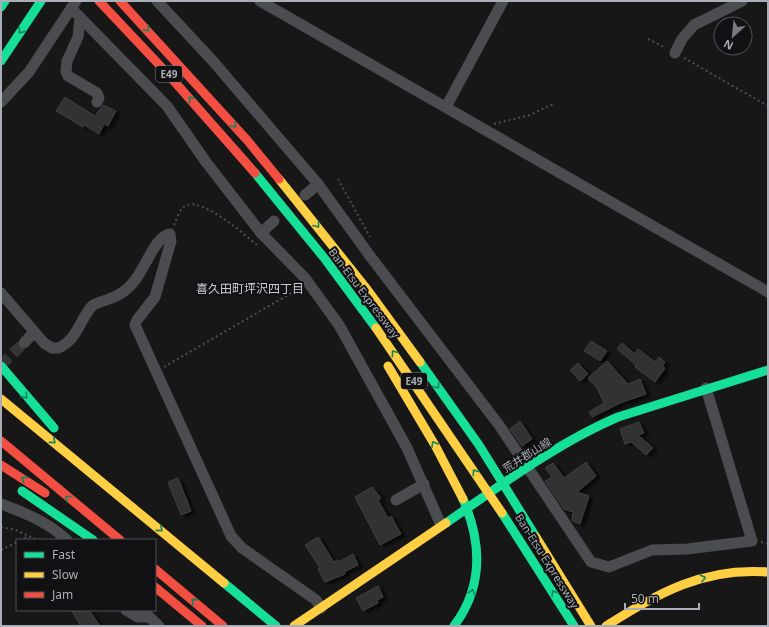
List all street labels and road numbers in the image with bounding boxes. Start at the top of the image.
road number: E49 [156,66,182,82]
street label: Ban-Etsu Expressway [326,245,403,341]
road number: E49 [401,373,427,389]
street label: 荒井郡山線 [499,434,554,476]
street label: Ban-Etsu Expressway [512,511,583,611]

